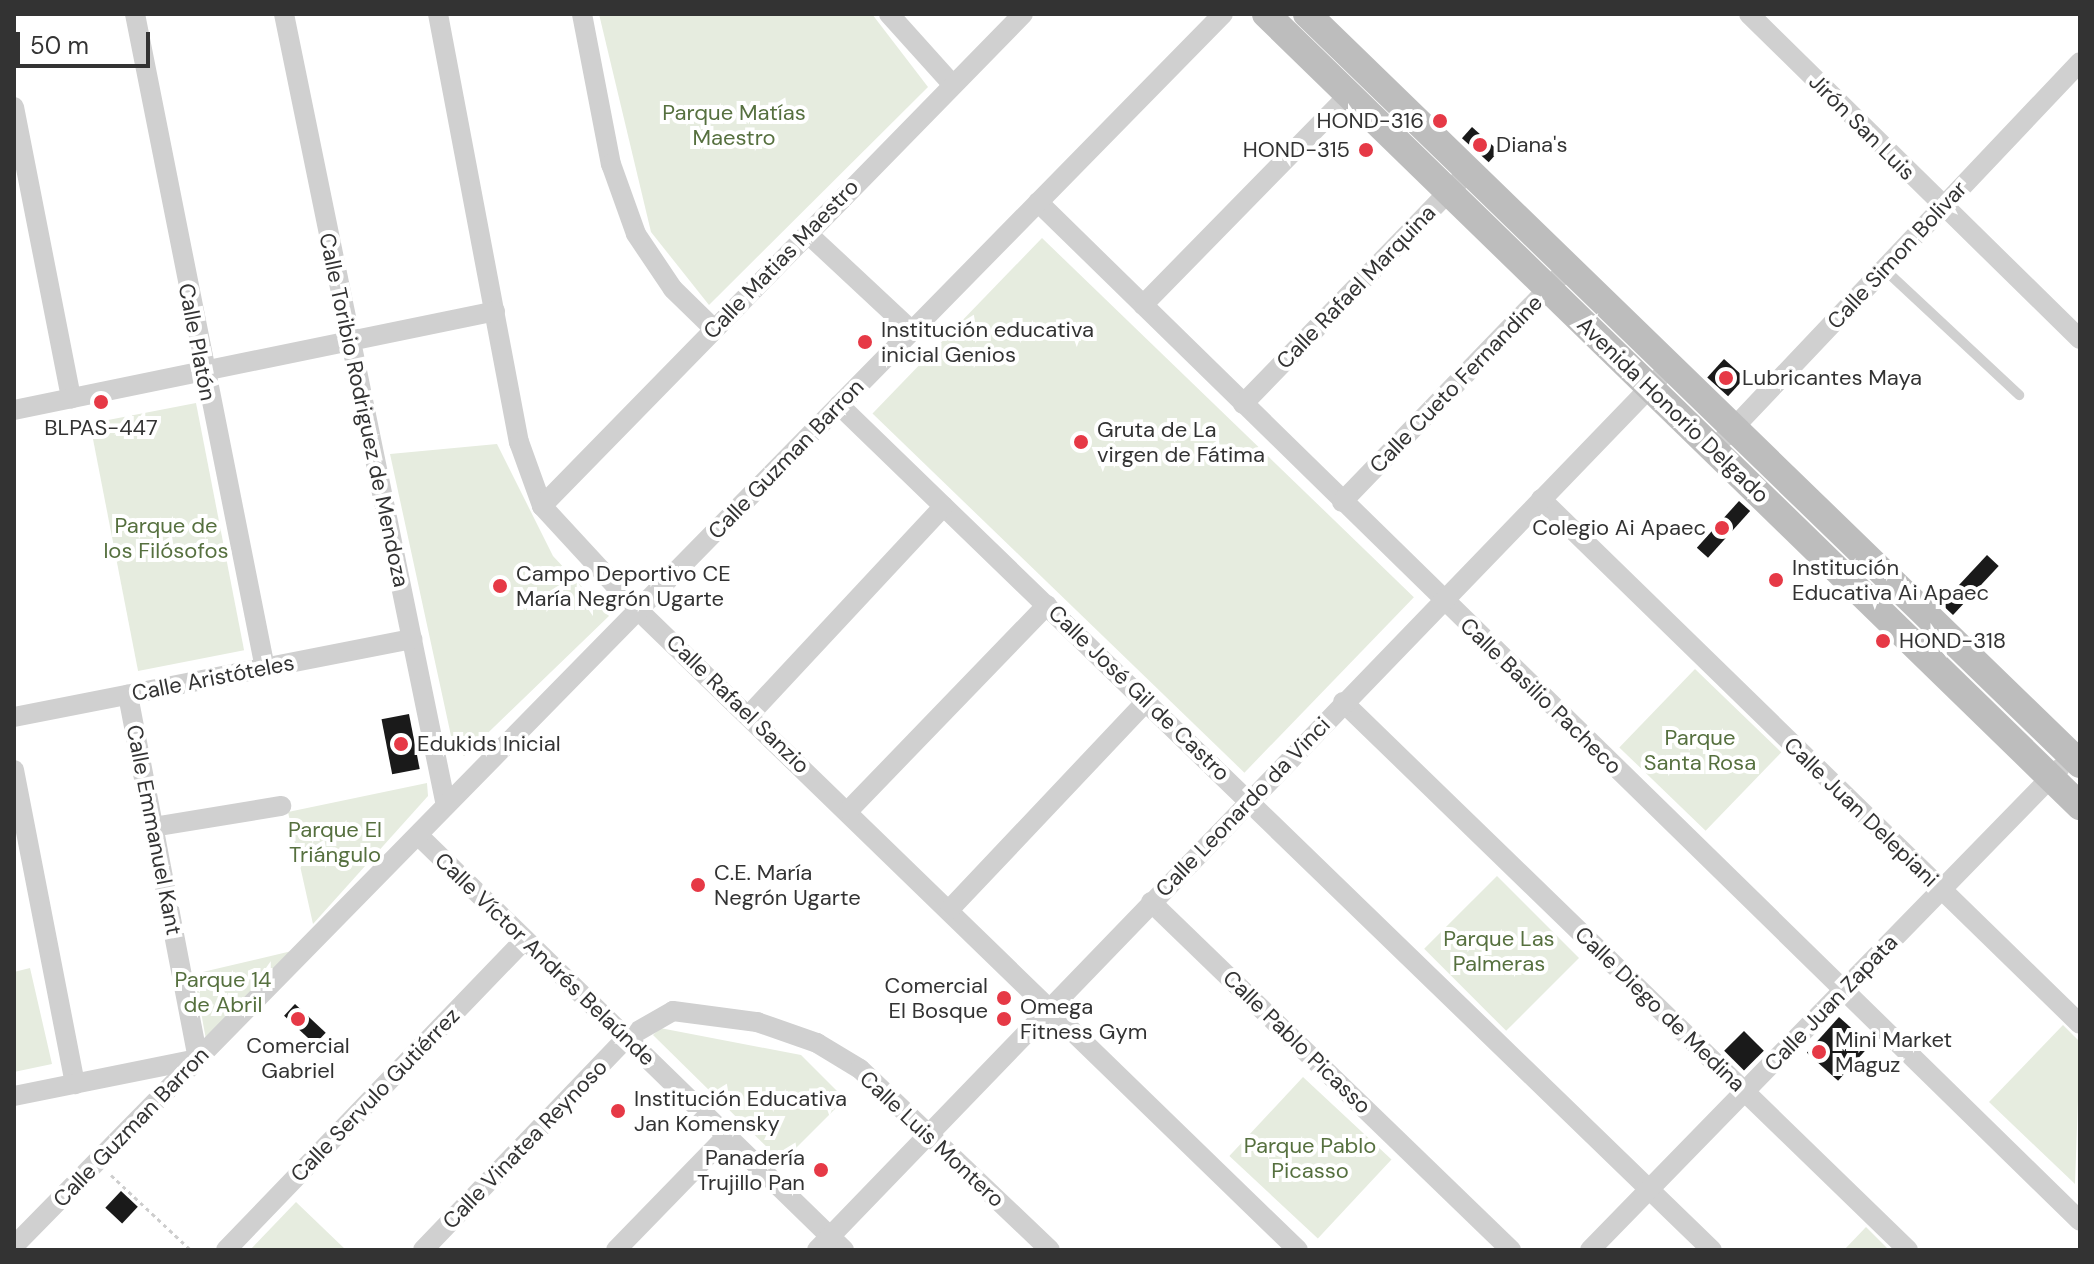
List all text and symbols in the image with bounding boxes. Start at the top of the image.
scale bar [20,16,154,66]
text: 50 m [30,30,89,61]
street label: Jirón San Luis [1803,68,1921,186]
park label: Parque Matías Maestro [662,99,806,150]
place label: HOND-316 [1316,108,1424,134]
marker: HOND-316 [1431,112,1449,130]
place label: Diana's [1496,132,1568,158]
marker: Diana's [1471,136,1489,154]
place label: HOND-315 [1243,137,1350,163]
marker: HOND-315 [1357,141,1375,159]
street label: Calle Matias Maestro [698,174,864,344]
street label: Calle Simon Bolivar [1822,176,1972,334]
street label: Calle Rafael Marquina [1271,200,1441,374]
street label: Calle Toribio Rodriguez de Mendoza [314,231,414,589]
street label: Calle Platón [173,281,221,403]
street label: Calle Cueto Fernandine [1364,290,1548,478]
street label: Avenida Honorio Delgado [1572,312,1774,508]
place label: Institución educativa inicial Genios [881,316,1094,368]
marker: Institución educativa inicial Genios [856,333,874,351]
place label: Lubricantes Maya [1742,365,1922,391]
marker: Lubricantes Maya [1717,369,1735,387]
street label: Calle Guzman Barron [703,374,869,544]
marker: BLPAS-447 [92,393,110,411]
place label: BLPAS-447 [44,415,158,441]
place label: Gruta de La virgen de Fátima [1097,416,1265,468]
marker: Gruta de La virgen de Fátima [1072,433,1090,451]
park label: Parque de los Filósofos [103,512,229,564]
place label: Colegio Ai Apaec [1532,515,1706,541]
marker: Colegio Ai Apaec [1713,519,1731,537]
place label: Institución Educativa Ai Apaec [1792,554,1989,606]
place label: Campo Deportivo CE María Negrón Ugarte [516,560,731,612]
marker: Institución Educativa Ai Apaec [1767,571,1785,589]
marker: Campo Deportivo CE María Negrón Ugarte [491,577,509,595]
street label: Calle José Gil de Castro [1043,599,1235,787]
street label: Calle Basilio Pacheco [1455,612,1627,780]
place label: HOND-318 [1899,628,2006,654]
street label: Calle Rafael Sanzio [661,629,815,779]
marker: HOND-318 [1874,632,1892,650]
street label: Calle Aristóteles [130,649,296,707]
street label: Calle Leonardo da Vinci [1150,712,1336,902]
street label: Calle Emmanuel Kant [121,723,187,937]
park label: Parque Santa Rosa [1644,724,1756,776]
place label: Edukids Inicial [417,731,561,757]
street label: Calle Juan Delepiani [1778,732,1944,892]
marker: Edukids Inicial [392,735,410,753]
park label: Parque El Triángulo [288,816,382,868]
street label: Calle Víctor Andrés Belaúnde [430,847,660,1071]
place label: C.E. María Negrón Ugarte [714,859,861,910]
marker: C.E. María Negrón Ugarte [689,876,707,894]
street label: Calle Diego de Medina [1569,921,1751,1097]
park label: Parque Las Palmeras [1443,925,1555,976]
street label: Calle Juan Zapata [1759,929,1903,1077]
street label: Calle Pablo Picasso [1218,965,1376,1119]
park label: Parque 14 de Abril [175,966,271,1018]
place label: Comercial El Bosque [885,972,988,1024]
marker: Comercial El Bosque [995,989,1013,1007]
place label: Omega Fitness Gym [1020,993,1147,1044]
street label: Calle Servulo Gutiérrez [285,1003,465,1187]
marker: Comercial Gabriel [289,1010,307,1028]
marker: Omega Fitness Gym [995,1010,1013,1028]
place label: Mini Market Maguz [1835,1026,1952,1078]
place label: Comercial Gabriel [246,1032,350,1084]
street label: Calle Guzman Barron [48,1042,214,1212]
marker: Mini Market Maguz [1810,1043,1828,1061]
street label: Calle Vinatea Reynoso [437,1054,613,1234]
street label: Calle Luis Montero [854,1065,1010,1213]
place label: Institución Educativa Jan Komensky [634,1085,847,1136]
marker: Institución Educativa Jan Komensky [609,1102,627,1120]
park label: Parque Pablo Picasso [1244,1132,1376,1184]
place label: Panadería Trujillo Pan [697,1144,805,1196]
marker: Panadería Trujillo Pan [812,1161,830,1179]

